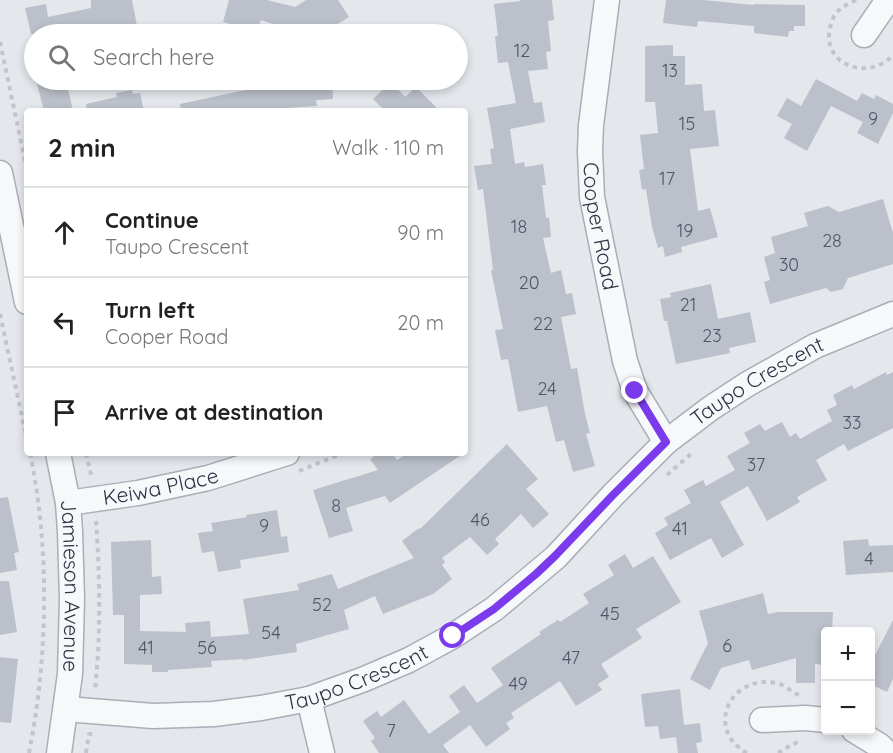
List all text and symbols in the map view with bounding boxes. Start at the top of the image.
search box [24,24,468,90]
house number: 12 [514,39,530,62]
icon: search [45,41,78,74]
text: Search here [93,43,214,71]
house number: 13 [662,59,678,82]
house number: 9 [868,107,878,130]
house number: 15 [679,112,695,135]
text: 2 min [48,131,116,164]
text: Walk · 110 m [332,135,444,160]
street label: Cooper Road [578,162,624,292]
house number: 17 [659,167,675,190]
text: Continue [105,206,199,234]
house number: 18 [511,215,527,238]
icon: ahead [48,216,81,249]
house number: 19 [677,219,693,242]
text: 90 m [397,220,444,245]
house number: 28 [822,229,842,252]
text: Taupo Crescent [105,234,249,259]
house number: 30 [779,253,799,276]
house number: 20 [519,271,539,294]
house number: 21 [680,293,696,316]
text: Turn left [105,296,195,324]
icon: left [48,306,81,339]
text: 20 m [397,310,444,335]
house number: 22 [533,312,553,335]
text: Cooper Road [105,324,228,349]
house number: 23 [702,324,722,347]
street label: Taupo Crescent [685,330,827,431]
house number: 24 [537,377,557,400]
route end [621,377,647,403]
icon: arrive [48,396,81,429]
text: Arrive at destination [105,398,323,426]
house number: 33 [843,411,861,434]
house number: 37 [747,453,765,476]
street label: Keiwa Place [101,462,222,510]
house number: 8 [331,494,341,517]
street label: Jamieson Avenue [56,499,86,673]
house number: 46 [470,508,490,531]
house number: 9 [259,514,269,537]
house number: 41 [672,517,688,540]
house number: 4 [864,547,874,570]
house number: 52 [312,593,332,616]
house number: 45 [600,602,620,625]
house number: 54 [261,621,281,644]
route start [439,622,465,648]
map controls [821,627,875,735]
button: + [821,627,875,681]
house number: 6 [722,634,732,657]
house number: 41 [138,636,154,659]
house number: 56 [197,636,217,659]
street label: Taupo Crescent [283,638,432,715]
house number: 47 [562,646,580,669]
house number: 49 [508,672,528,695]
button: − [821,681,875,735]
house number: 7 [386,719,396,742]

